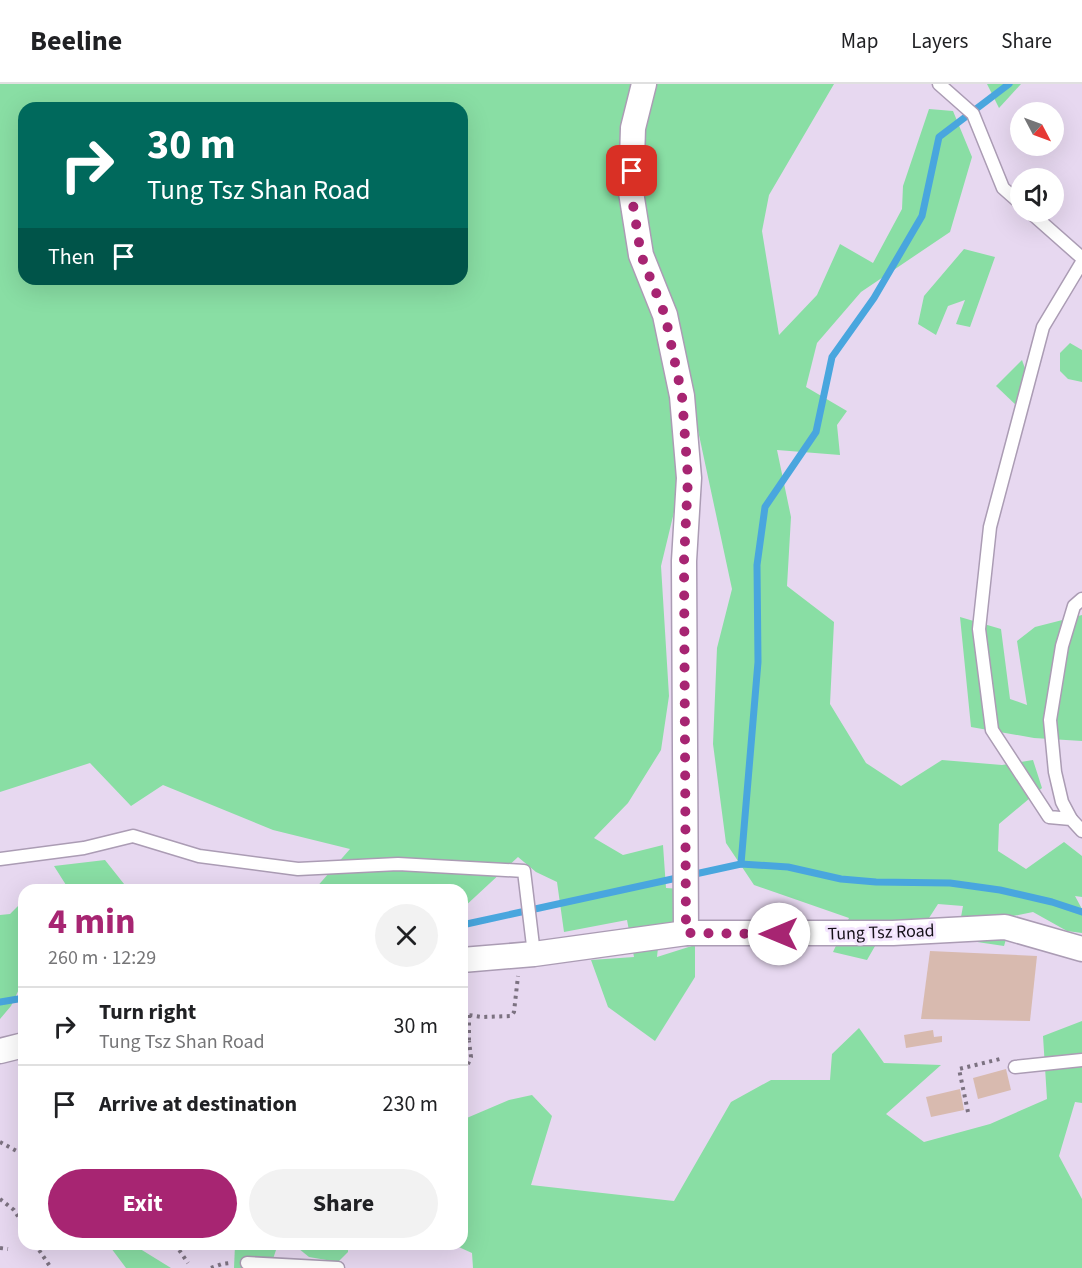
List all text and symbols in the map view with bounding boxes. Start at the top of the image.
text: Beeline [30,21,122,61]
text: Map [841,26,878,56]
text: Layers [911,26,968,56]
text: Share [1001,26,1052,56]
north arrow [1010,102,1064,156]
map controls [1010,102,1064,222]
text: 30 m [147,115,236,175]
icon: right [48,126,126,204]
pin [606,145,657,196]
icon: arrive [615,154,648,187]
button: sound [1010,168,1064,222]
text: Tung Tsz Shan Road [147,171,371,210]
icon: arrive [107,240,140,273]
text: Then [48,241,95,273]
text: 4 min [48,896,136,947]
position arrow [747,902,811,966]
button: close [375,904,438,967]
street label: Tung Tsz Road [827,918,935,947]
text: 260 m · 12:29 [48,944,156,972]
text: Turn right [99,996,196,1028]
icon: right [48,1010,81,1043]
text: 30 m [393,1010,438,1042]
text: Tung Tsz Shan Road [99,1028,265,1056]
icon: arrive [48,1088,81,1121]
text: Arrive at destination [99,1088,297,1120]
text: 230 m [383,1088,438,1120]
button: Exit [48,1169,237,1238]
button: Share [249,1169,438,1238]

